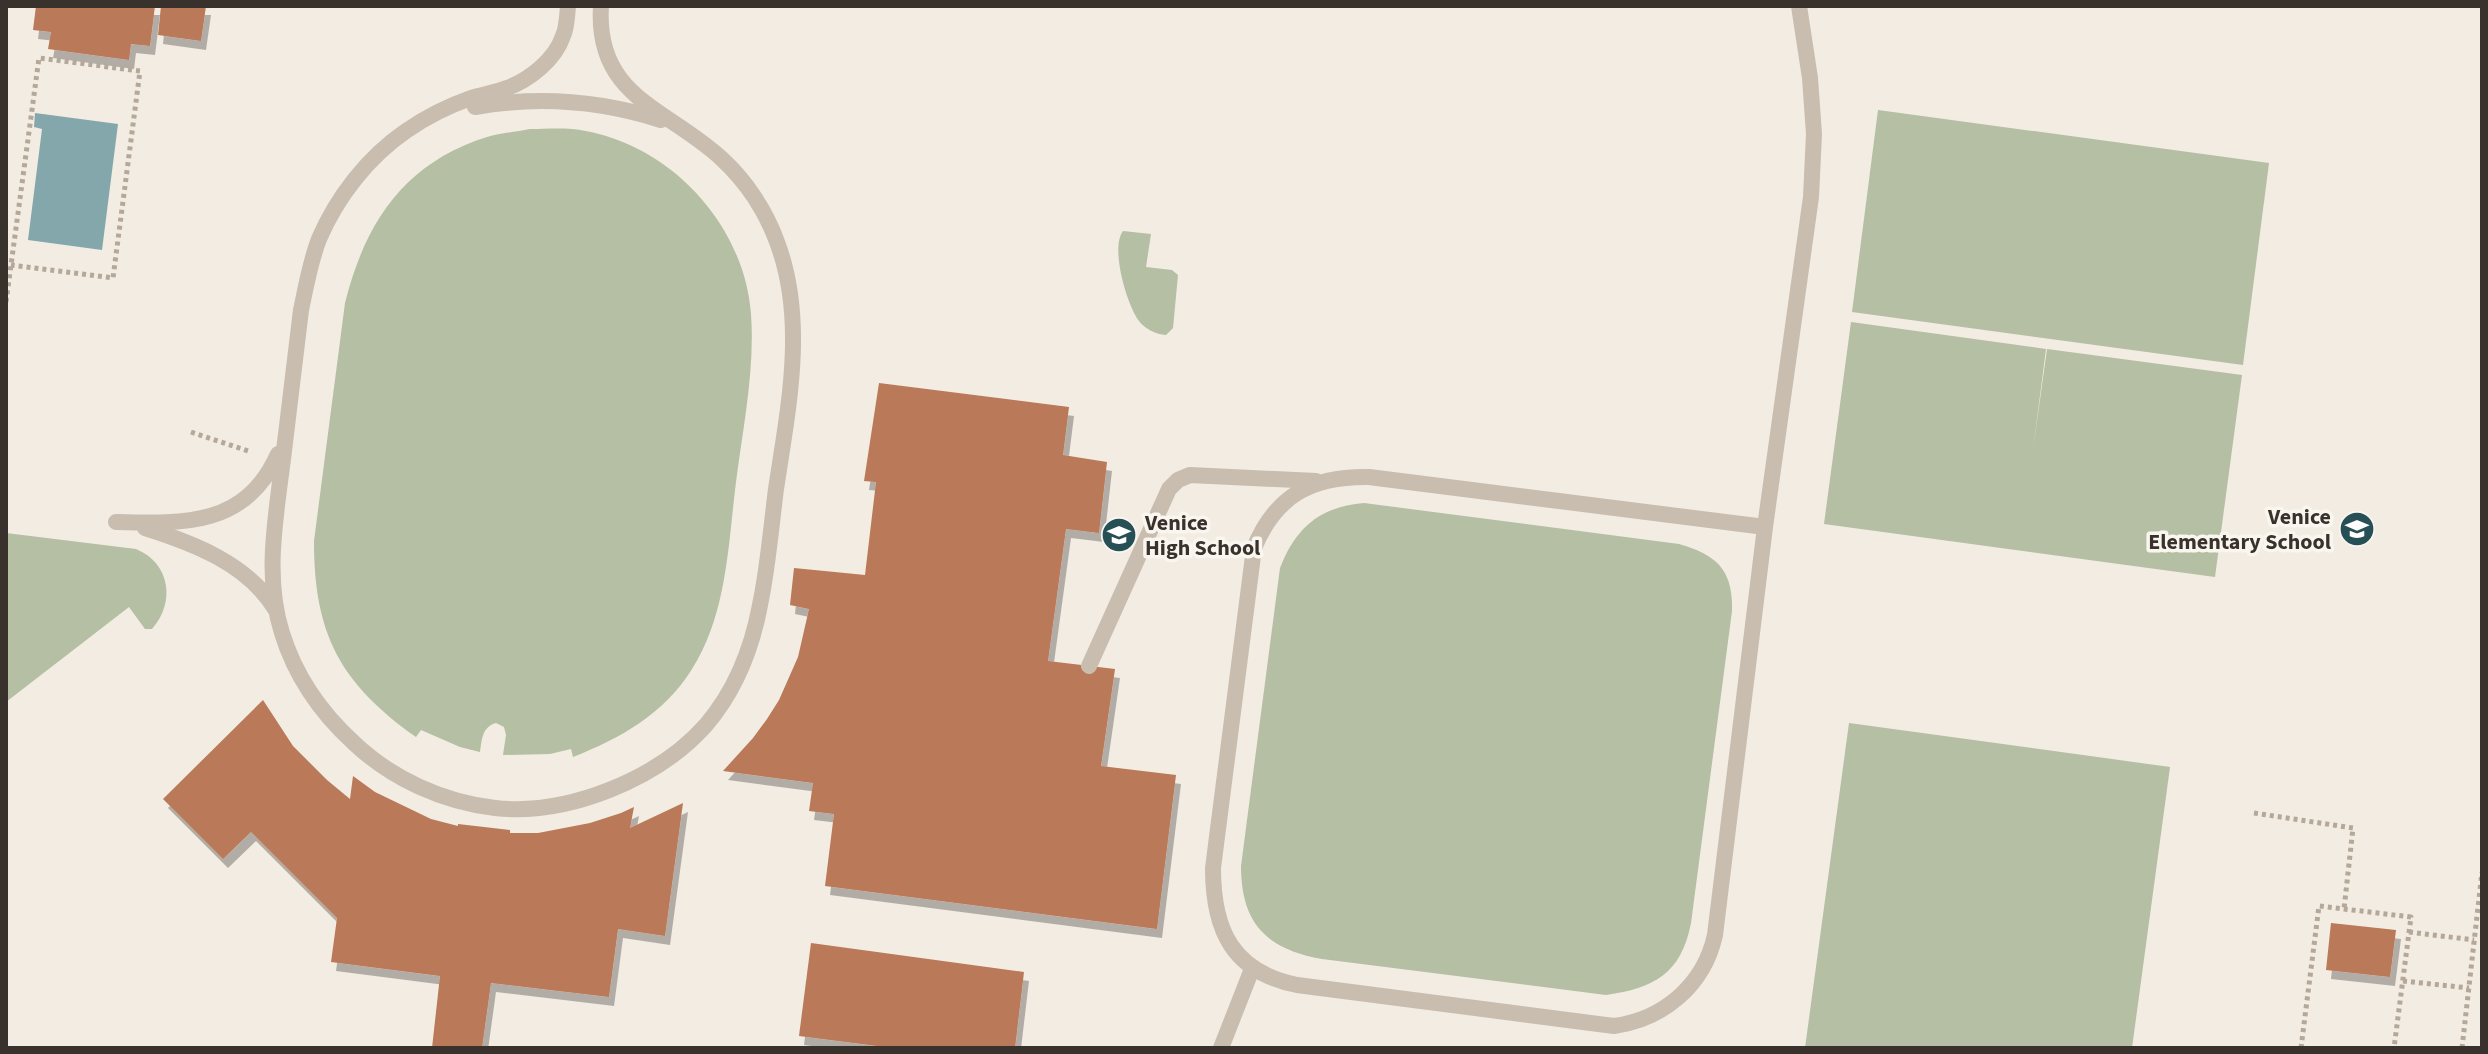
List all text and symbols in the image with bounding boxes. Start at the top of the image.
place label: Venice Elementary School [2148,501,2332,558]
place label: Venice High School [1144,507,1261,564]
school or university icon: Venice Elementary School [2338,510,2376,548]
school or university icon: Venice High School [1100,516,1138,554]

